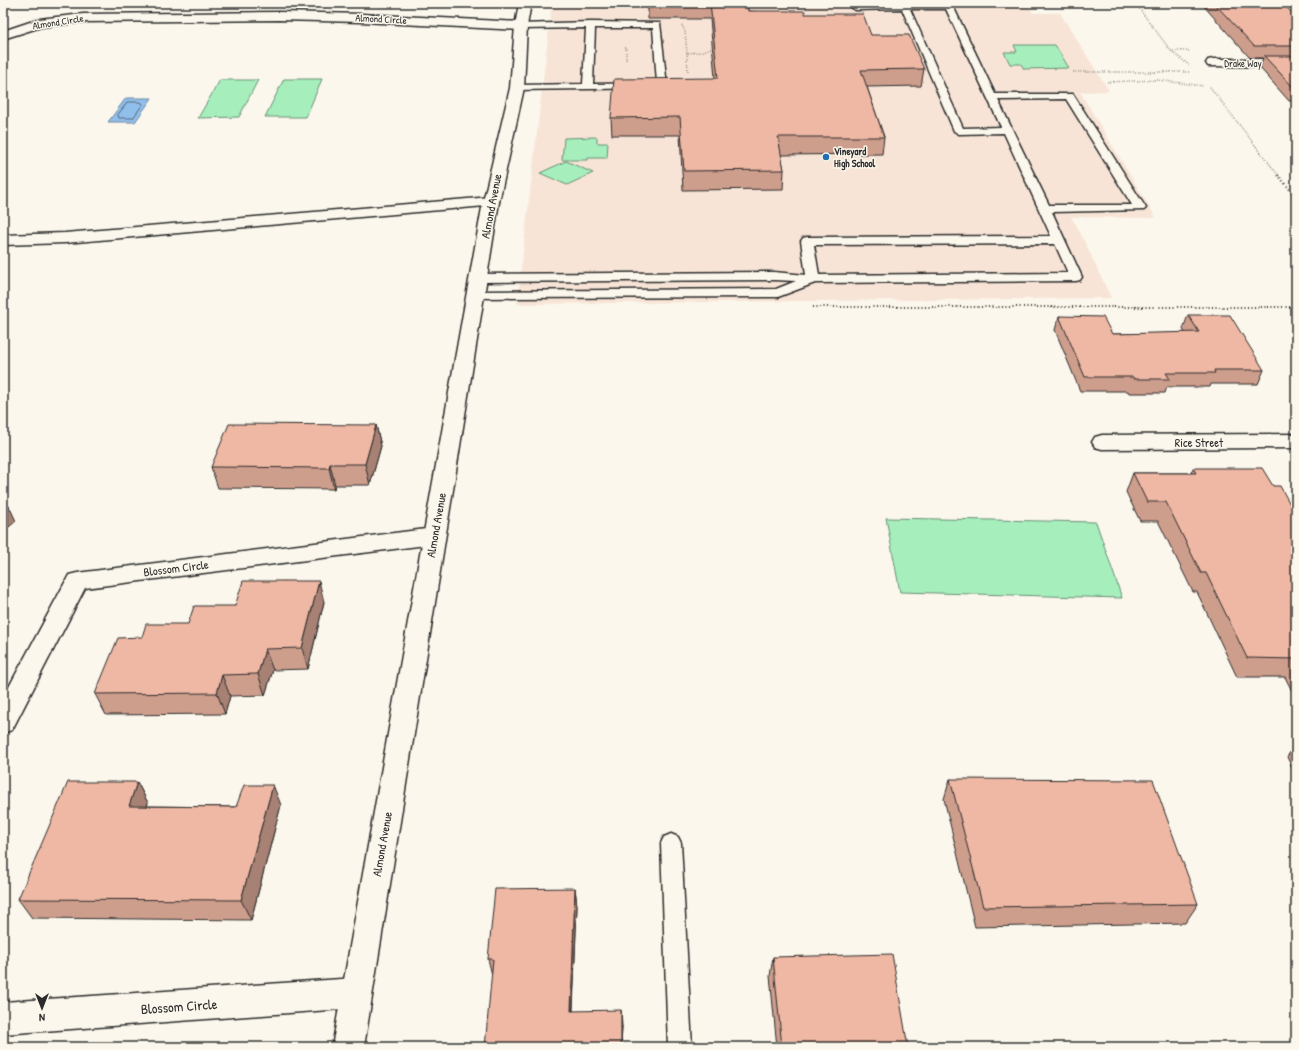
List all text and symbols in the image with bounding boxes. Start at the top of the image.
street label: Almond Circle [355,11,407,27]
street label: Almond Circle [32,12,84,32]
street label: Drake Way [1224,57,1262,70]
place label: Vineyard High School [834,145,876,171]
marker: Vineyard High School [821,152,831,162]
street label: Almond Avenue [476,172,506,240]
street label: Rice Street [1175,434,1224,451]
street label: Almond Avenue [422,491,450,559]
street label: Blossom Circle [142,556,210,580]
street label: Almond Avenue [368,810,396,878]
north arrow [22,988,62,1028]
street label: Blossom Circle [140,994,218,1018]
text: N [39,1011,45,1025]

